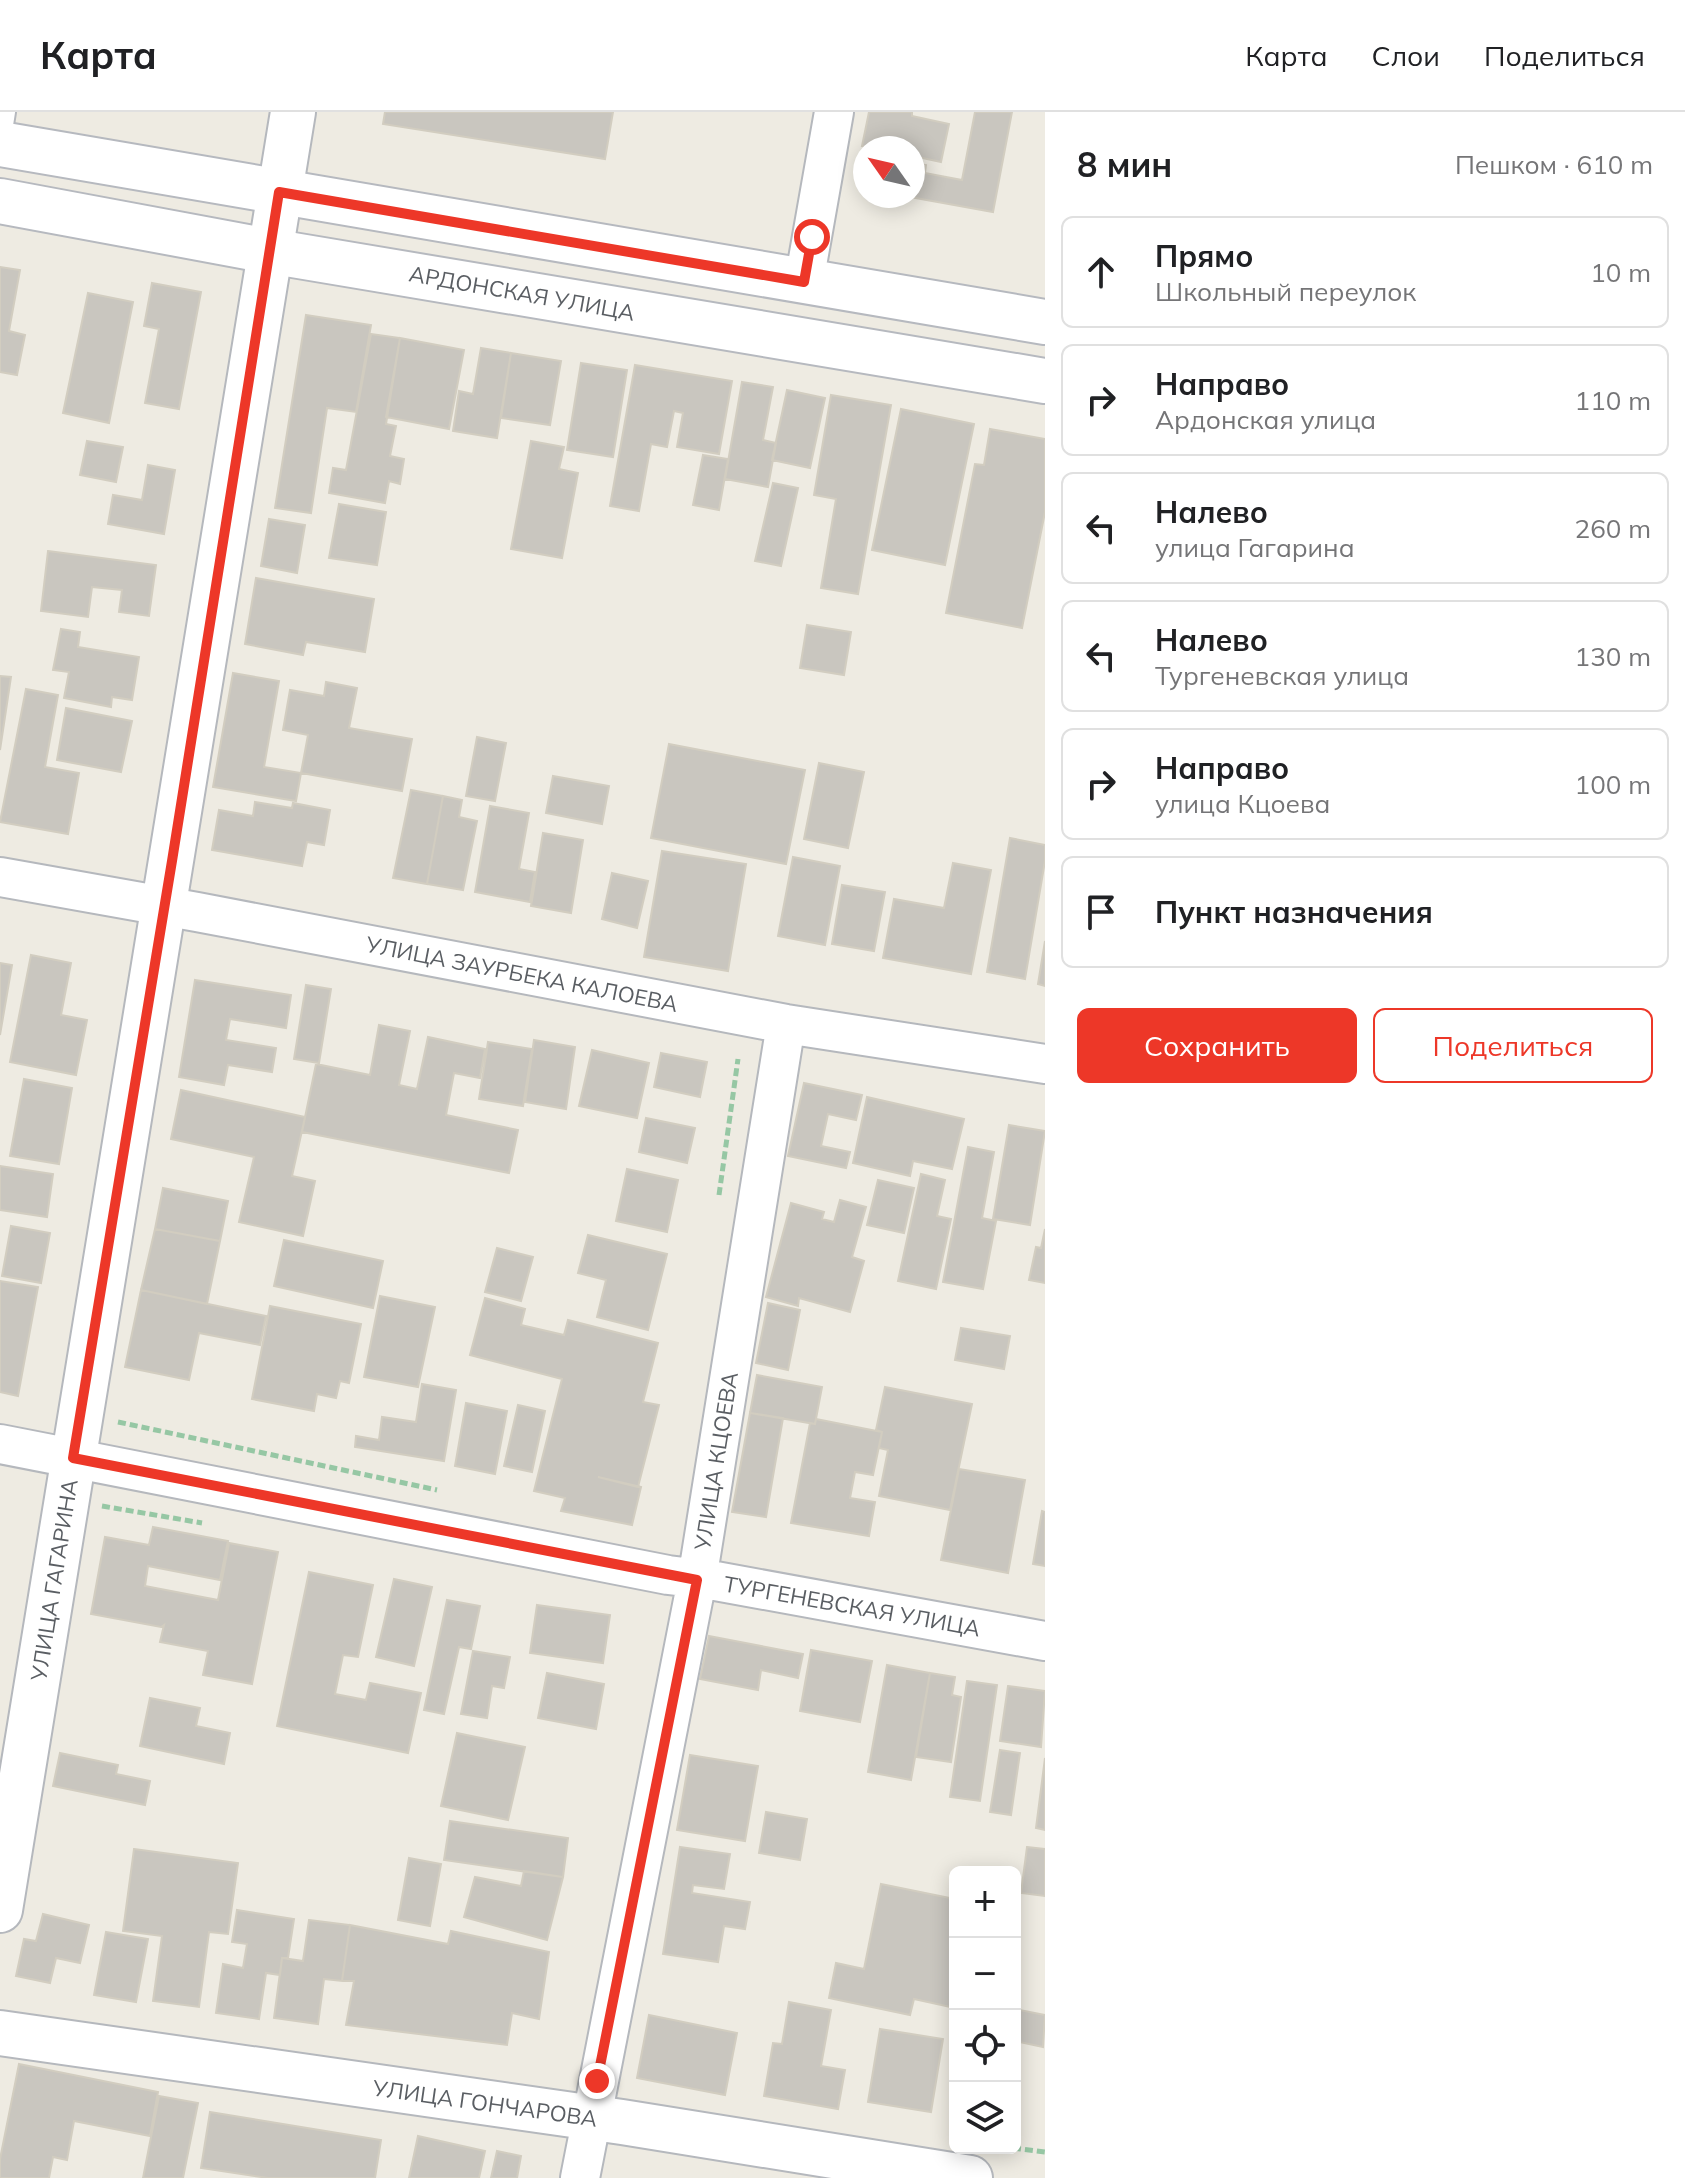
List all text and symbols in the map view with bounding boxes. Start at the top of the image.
text: Карта [40,31,157,79]
text: Карта [1245,38,1328,73]
text: Слои [1372,38,1440,73]
text: Поделиться [1484,38,1645,73]
north arrow [853,136,925,208]
text: 8 мин [1077,143,1172,186]
text: Пешком · 610 m [1455,148,1653,181]
route start [794,219,830,255]
text: Прямо [1155,237,1253,275]
icon: ahead [1079,250,1123,294]
text: 10 m [1590,256,1651,289]
street label: АРДОНСКАЯ УЛИЦА [407,259,637,327]
text: Школьный переулок [1155,275,1416,308]
text: Направо [1155,365,1289,403]
icon: right [1079,378,1123,422]
text: 110 m [1575,384,1651,417]
text: Ардонская улица [1155,403,1376,436]
text: Налево [1155,493,1268,531]
icon: left [1079,506,1123,550]
text: 260 m [1575,512,1651,545]
text: улица Гагарина [1155,531,1355,564]
text: Налево [1155,621,1268,659]
icon: left [1079,634,1123,678]
text: 130 m [1575,640,1651,673]
text: Тургеневская улица [1155,659,1409,692]
text: Направо [1155,749,1289,787]
icon: right [1079,762,1123,806]
text: 100 m [1575,768,1651,801]
text: улица Кцоева [1155,787,1330,820]
icon: arrive [1079,890,1123,934]
text: Пункт назначения [1155,893,1433,931]
street label: УЛИЦА ЗАУРБЕКА КАЛОЕВА [363,930,680,1018]
button: Сохранить [1077,1008,1357,1083]
button: Поделиться [1373,1008,1653,1083]
street label: УЛИЦА КЦОЕВА [688,1370,744,1553]
street label: УЛИЦА ГАГАРИНА [24,1477,84,1684]
street label: ТУРГЕНЕВСКАЯ УЛИЦА [722,1570,982,1642]
map controls [949,1866,1021,2154]
button: + [949,1866,1021,1938]
button: − [949,1938,1021,2010]
button: locate [949,2010,1021,2082]
route end [579,2063,615,2099]
street label: УЛИЦА ГОНЧАРОВА [370,2073,599,2133]
button: layers [949,2082,1021,2154]

